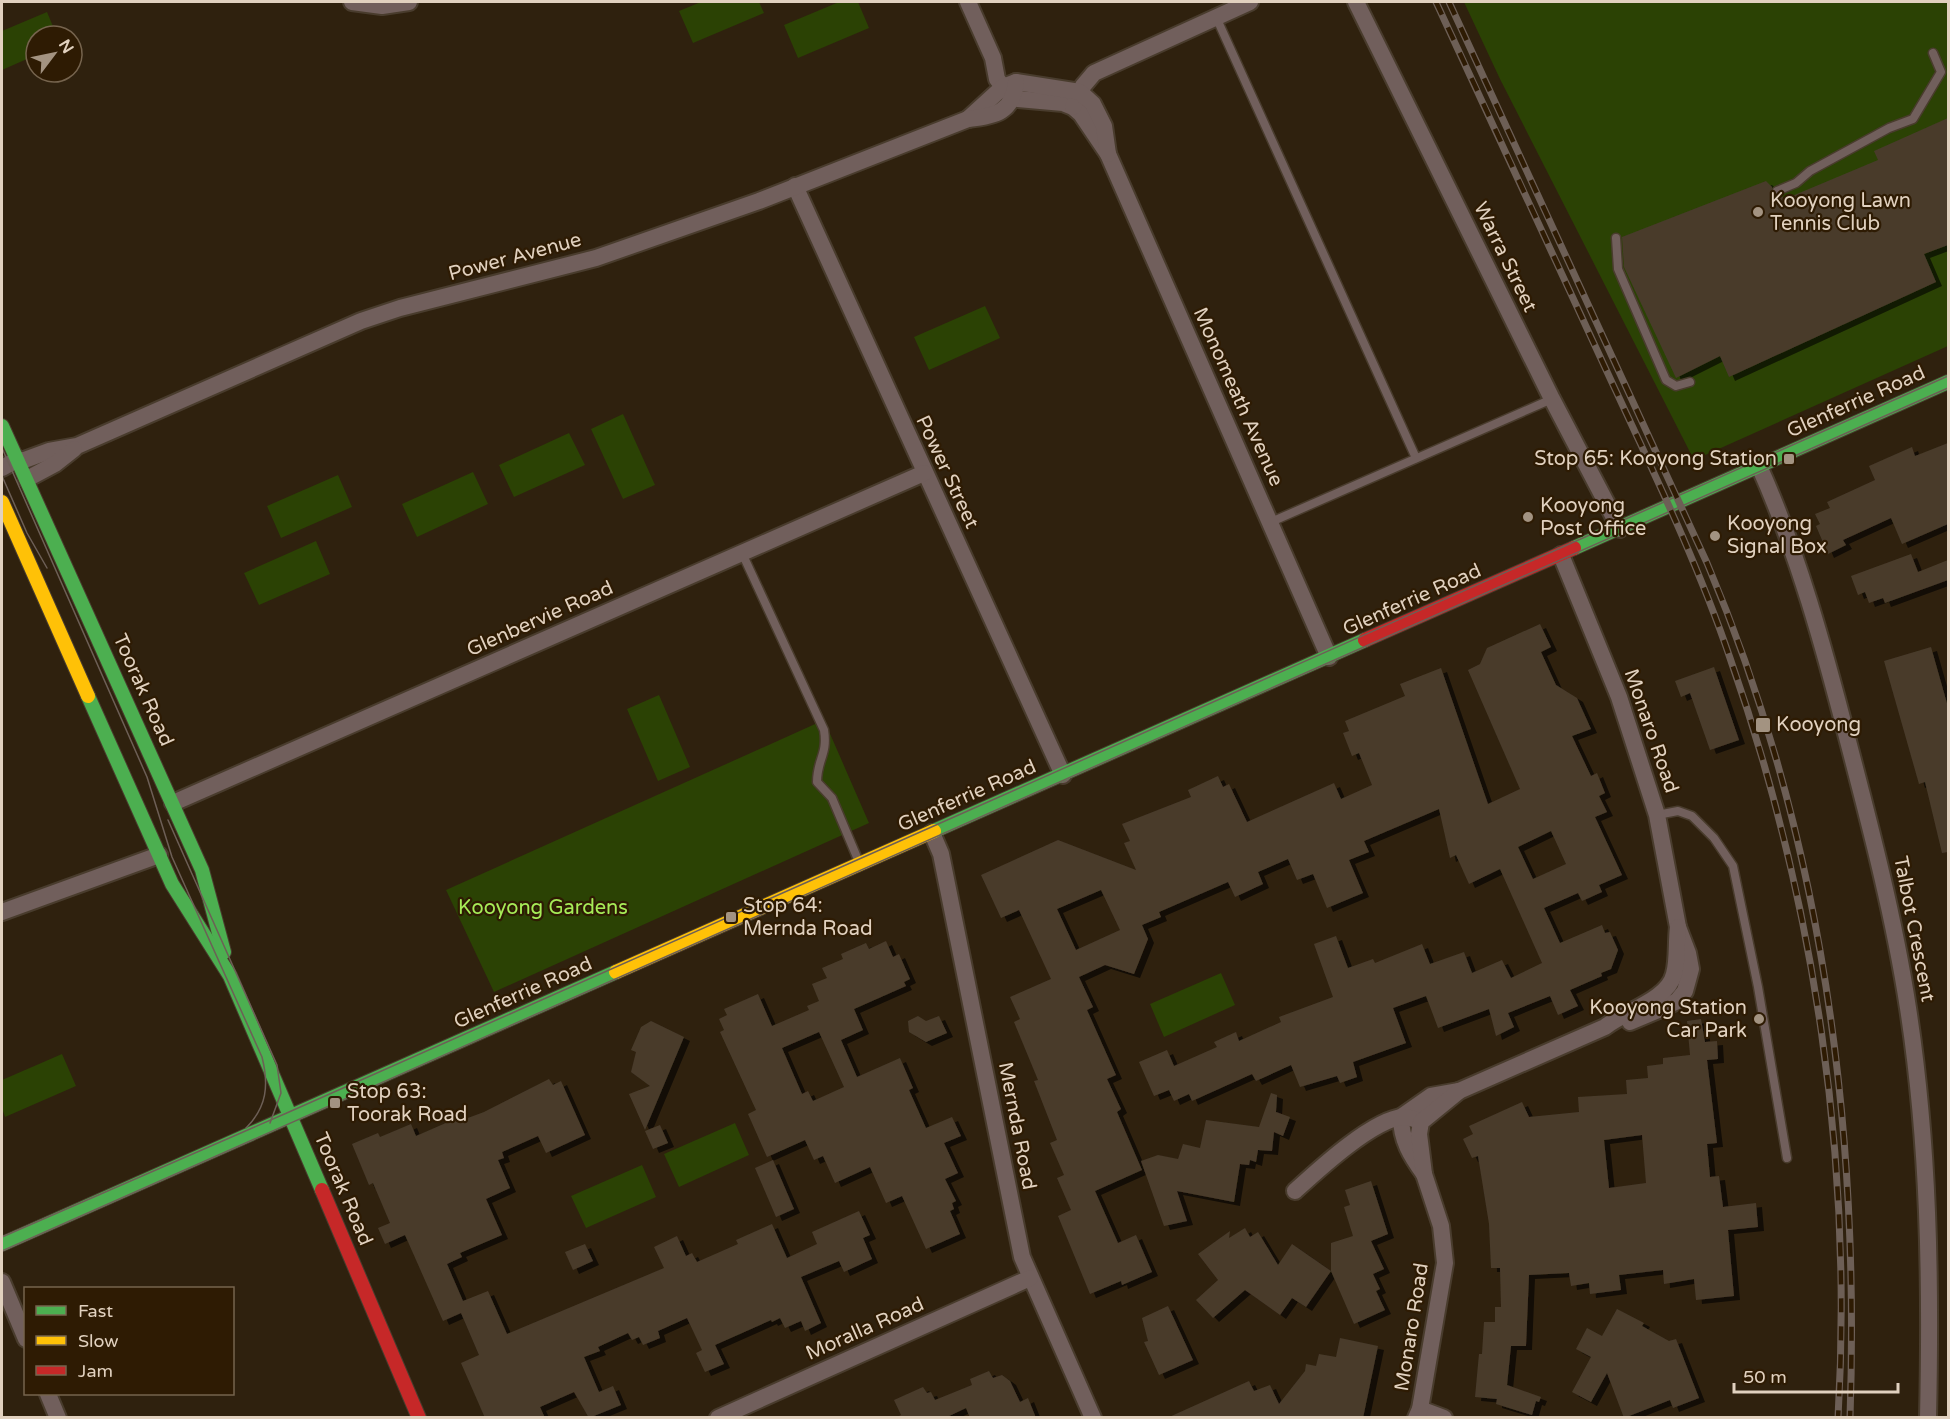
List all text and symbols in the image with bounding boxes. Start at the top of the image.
north arrow [24,24,84,84]
text: N [54,36,78,57]
place label: Kooyong Lawn Tennis Club [1770,189,1911,236]
street label: Warra Street [1468,198,1542,316]
marker: Kooyong Lawn Tennis Club [1751,205,1765,219]
street label: Power Avenue [446,228,584,286]
street label: Monomeath Avenue [1188,304,1288,490]
street label: Glenferrie Road [1783,361,1929,443]
street label: Power Street [910,412,984,533]
place label: Stop 65: Kooyong Station [1534,447,1777,471]
marker: Stop 65: Kooyong Station [1782,452,1796,466]
place label: Kooyong Post Office [1540,494,1646,541]
marker: Kooyong Post Office [1521,510,1535,524]
place label: Kooyong Signal Box [1727,512,1827,559]
marker: Kooyong Signal Box [1708,529,1722,543]
street label: Glenferrie Road [1339,559,1485,641]
street label: Glenbervie Road [463,576,617,662]
street label: Toorak Road [108,630,178,750]
street label: Monaro Road [1619,666,1683,796]
place label: Kooyong [1776,713,1861,737]
marker: Kooyong [1754,716,1772,734]
street label: Glenferrie Road [894,755,1040,837]
street label: Talbot Crescent [1888,854,1940,1004]
place label: Stop 64: Mernda Road [743,894,873,941]
park label: Kooyong Gardens [458,896,628,920]
marker: Stop 64: Mernda Road [724,910,738,924]
street label: Glenferrie Road [450,952,596,1034]
place label: Kooyong Station Car Park [1589,996,1747,1043]
marker: Kooyong Station Car Park [1752,1012,1766,1026]
street label: Mernda Road [993,1060,1041,1192]
place label: Stop 63: Toorak Road [347,1080,467,1127]
marker: Stop 63: Toorak Road [328,1096,342,1110]
street label: Toorak Road [308,1129,378,1249]
street label: Monaro Road [1390,1261,1434,1393]
legend [24,1287,234,1395]
street label: Moralla Road [802,1292,928,1366]
text: Fast [78,1300,113,1322]
text: Slow [78,1330,119,1352]
scale bar [1734,1356,1898,1394]
text: Jam [78,1360,113,1382]
text: 50 m [1743,1366,1787,1388]

